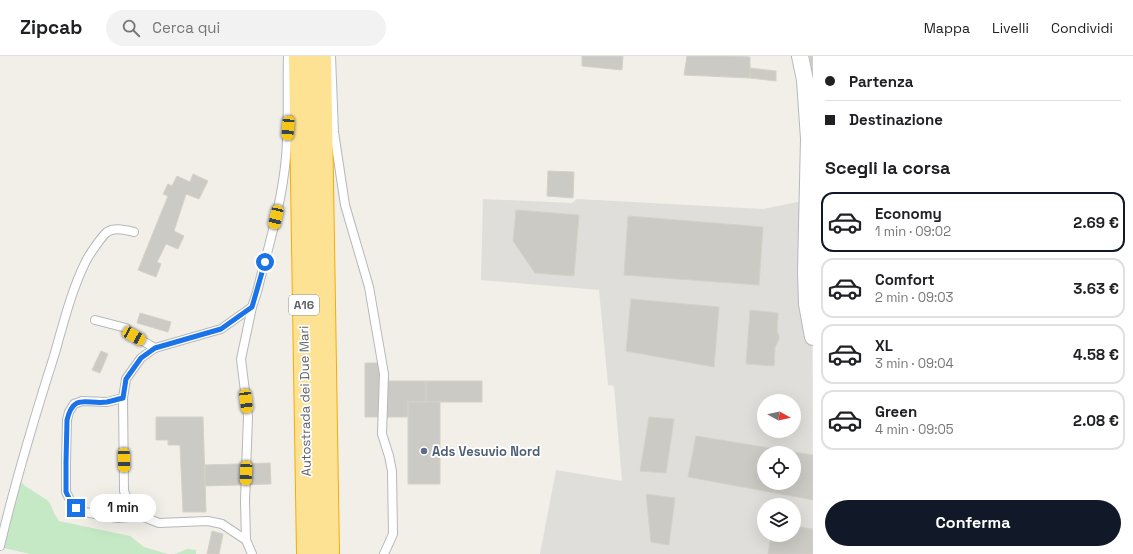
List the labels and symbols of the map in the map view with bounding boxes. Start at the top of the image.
car [281,116,295,140]
car [267,204,285,230]
route start [256,253,274,271]
road number: A16 [289,295,319,315]
car [121,325,147,347]
street label: Autostrada dei Due Mari [295,325,315,477]
car [239,388,253,414]
north arrow [757,394,801,438]
place label: Ads Vesuvio Nord [432,443,540,460]
marker: Ads Vesuvio Nord [419,446,429,456]
car [118,448,130,472]
car [240,461,252,485]
callout: 1 min [90,494,156,522]
route end [67,499,85,517]

